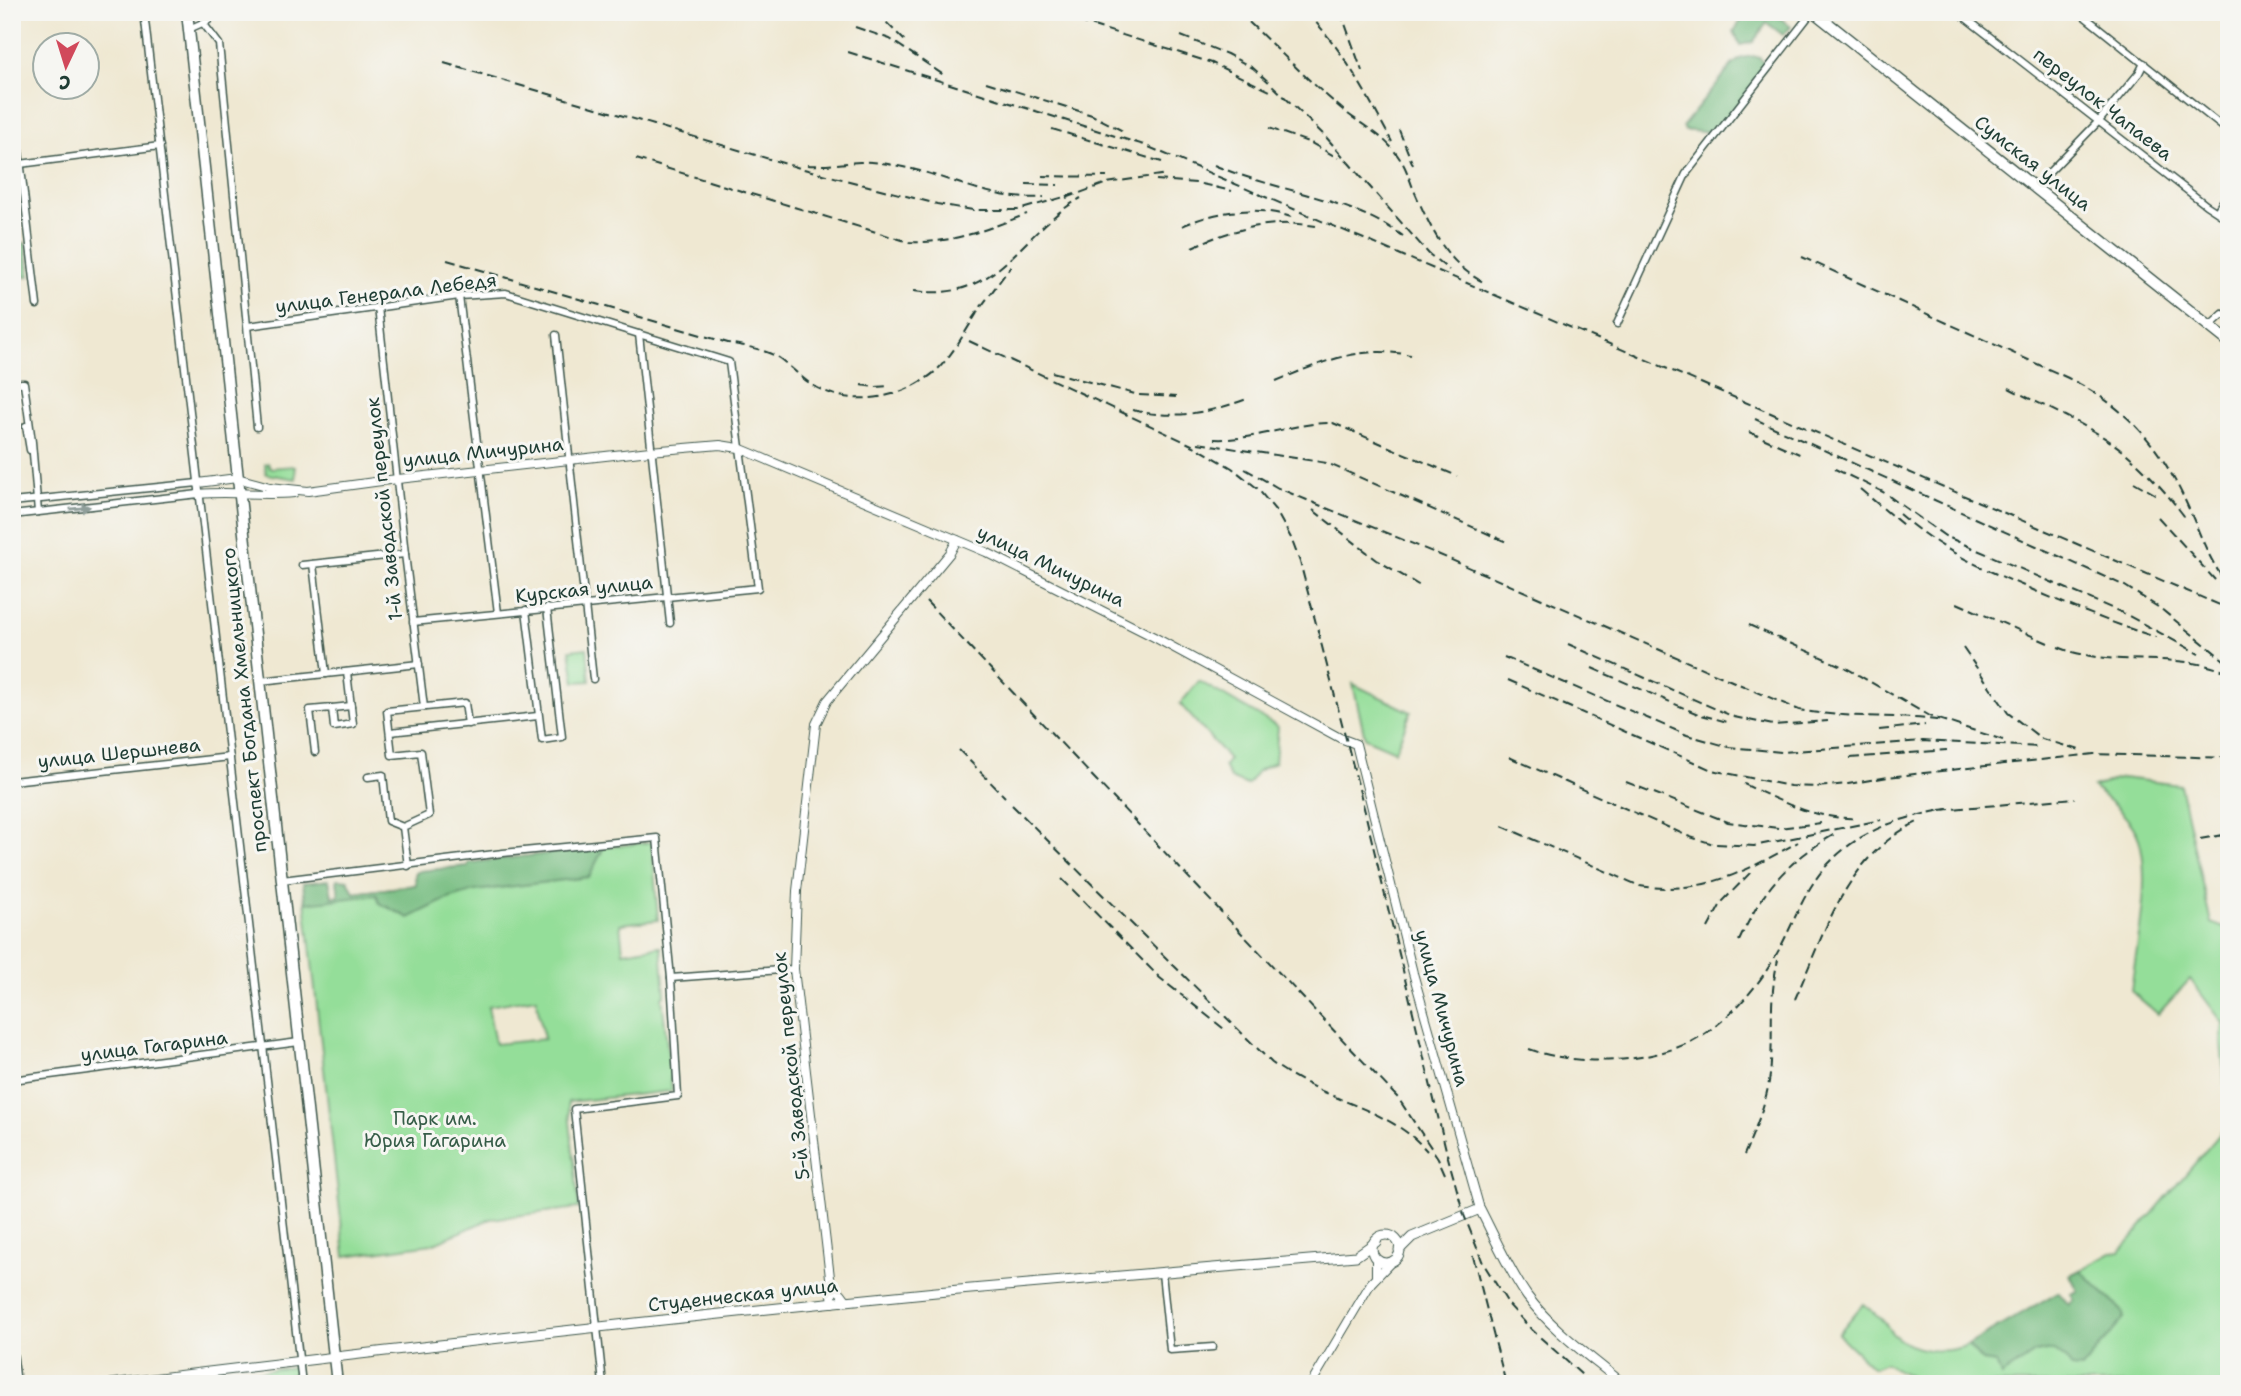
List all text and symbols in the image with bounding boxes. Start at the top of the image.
north arrow [32,32,102,102]
street label: переулок Чапаева [2028,42,2178,166]
text: С [58,70,72,95]
street label: Сумская улица [1969,109,2097,217]
street label: улица Генерала Лебедя [274,267,498,319]
street label: 1-й Заводской переулок [360,396,408,622]
street label: улица Мичурина [401,431,565,473]
one-way arrow [69,502,91,513]
street label: улица Мичурина [973,519,1129,613]
street label: проспект Богдана Хмельницкого [216,546,272,854]
street label: Курская улица [514,569,654,609]
street label: улица Шершнева [36,732,202,774]
street label: улица Мичурина [1409,927,1475,1089]
street label: 5-й Заводской переулок [767,951,815,1181]
street label: улица Гагарина [79,1025,229,1067]
park label: Парк им. Юрия Гагарина [364,1106,506,1153]
street label: Студенческая улица [647,1273,839,1317]

